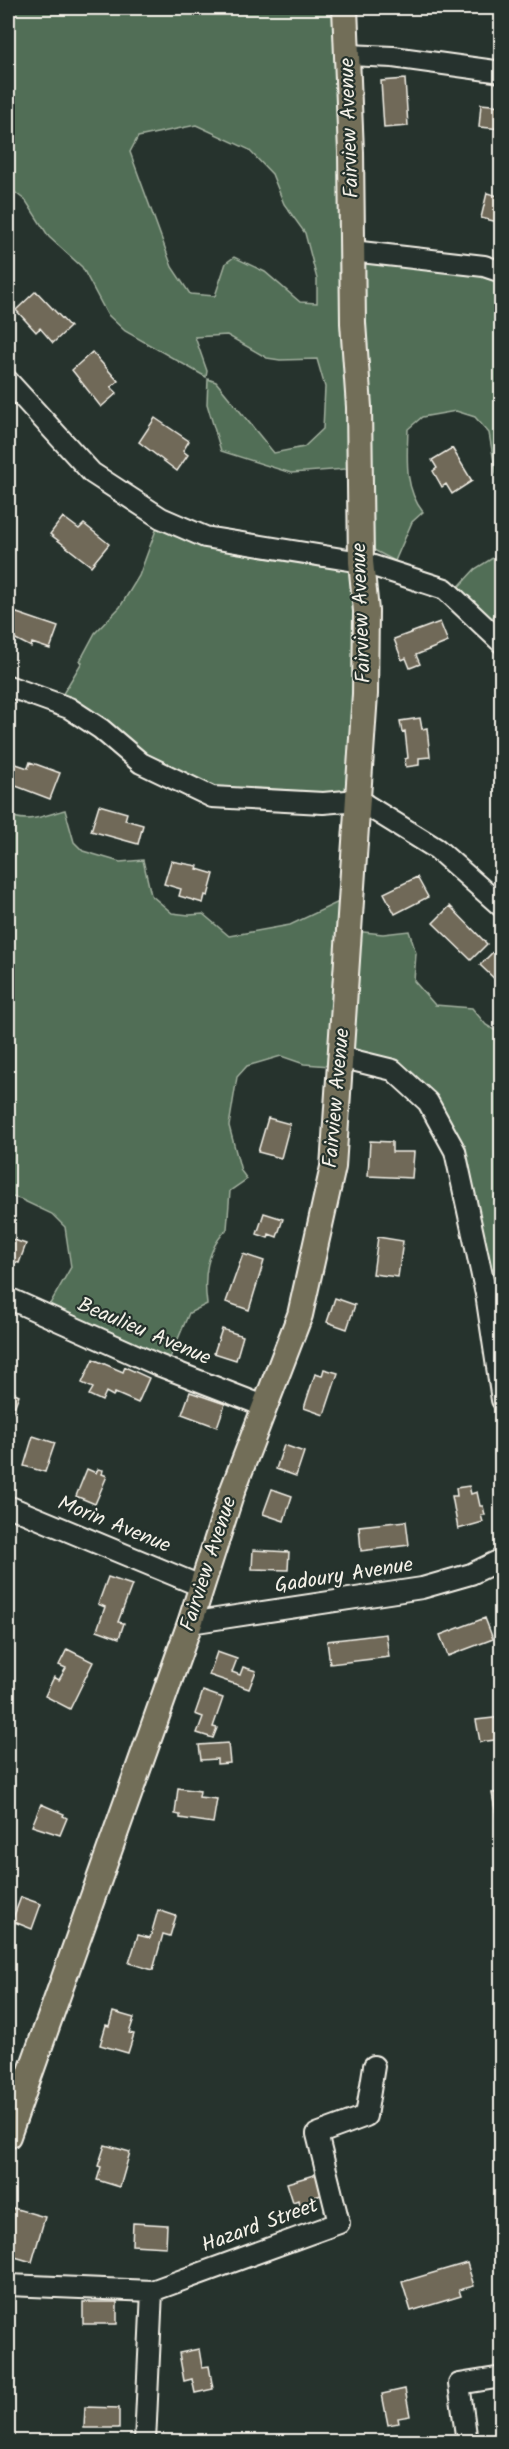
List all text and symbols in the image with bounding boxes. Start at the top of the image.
street label: Fairview Avenue [331,57,369,199]
street label: Fairview Avenue [343,542,381,684]
street label: Fairview Avenue [314,1026,360,1169]
street label: Beaulieu Avenue [72,1289,217,1375]
street label: Morin Avenue [52,1487,176,1563]
street label: Fairview Avenue [172,1492,247,1636]
street label: Gadoury Avenue [272,1549,416,1603]
street label: Hazard Street [197,2189,324,2262]

